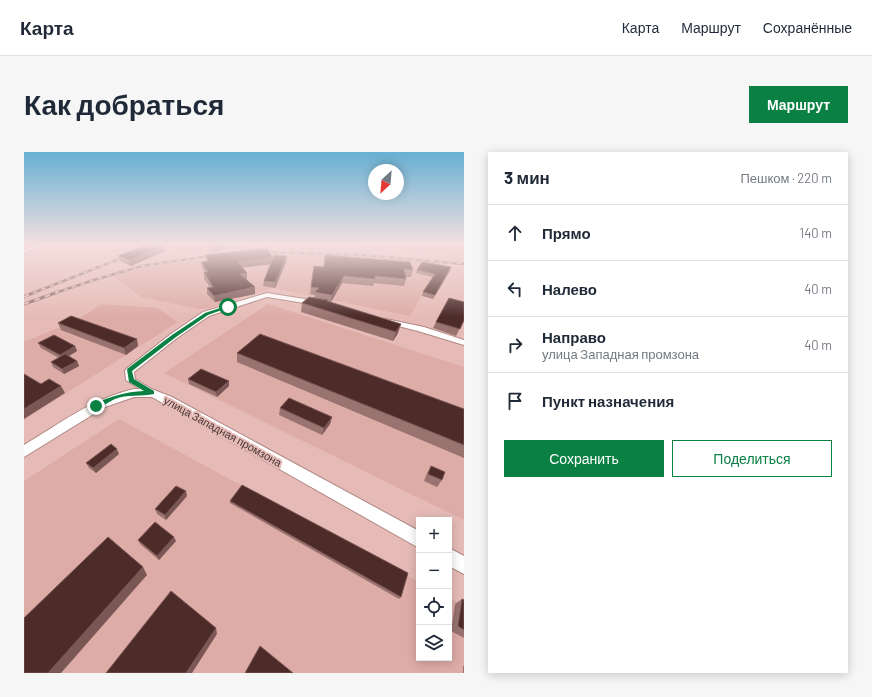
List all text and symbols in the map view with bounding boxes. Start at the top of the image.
text: Карта [20,16,74,39]
text: Карта [622,19,659,36]
text: Маршрут [681,19,741,36]
text: Сохранённые [763,19,852,36]
button: Маршрут [749,86,848,123]
text: Как добраться [24,87,224,121]
north arrow [368,164,404,200]
text: 3 мин [504,167,550,187]
text: Пешком · 220 m [740,170,832,186]
icon: ahead [504,222,526,244]
text: Прямо [542,224,591,242]
text: 140 m [800,225,832,241]
icon: left [504,278,526,300]
text: Налево [542,280,597,298]
text: 40 m [804,281,832,297]
route start [219,298,237,316]
text: Направо [542,328,606,346]
icon: right [504,334,526,356]
text: 40 m [804,337,832,353]
text: улица Западная промзона [542,346,699,362]
icon: arrive [504,390,526,412]
text: Пункт назначения [542,392,674,410]
street label: улица Западная промзона [162,393,285,469]
route end [87,397,105,415]
button: Сохранить [504,440,664,477]
button: Поделиться [672,440,832,477]
map controls [416,517,452,661]
button: + [416,517,452,553]
button: − [416,553,452,589]
button: locate [416,589,452,625]
button: layers [416,625,452,661]

